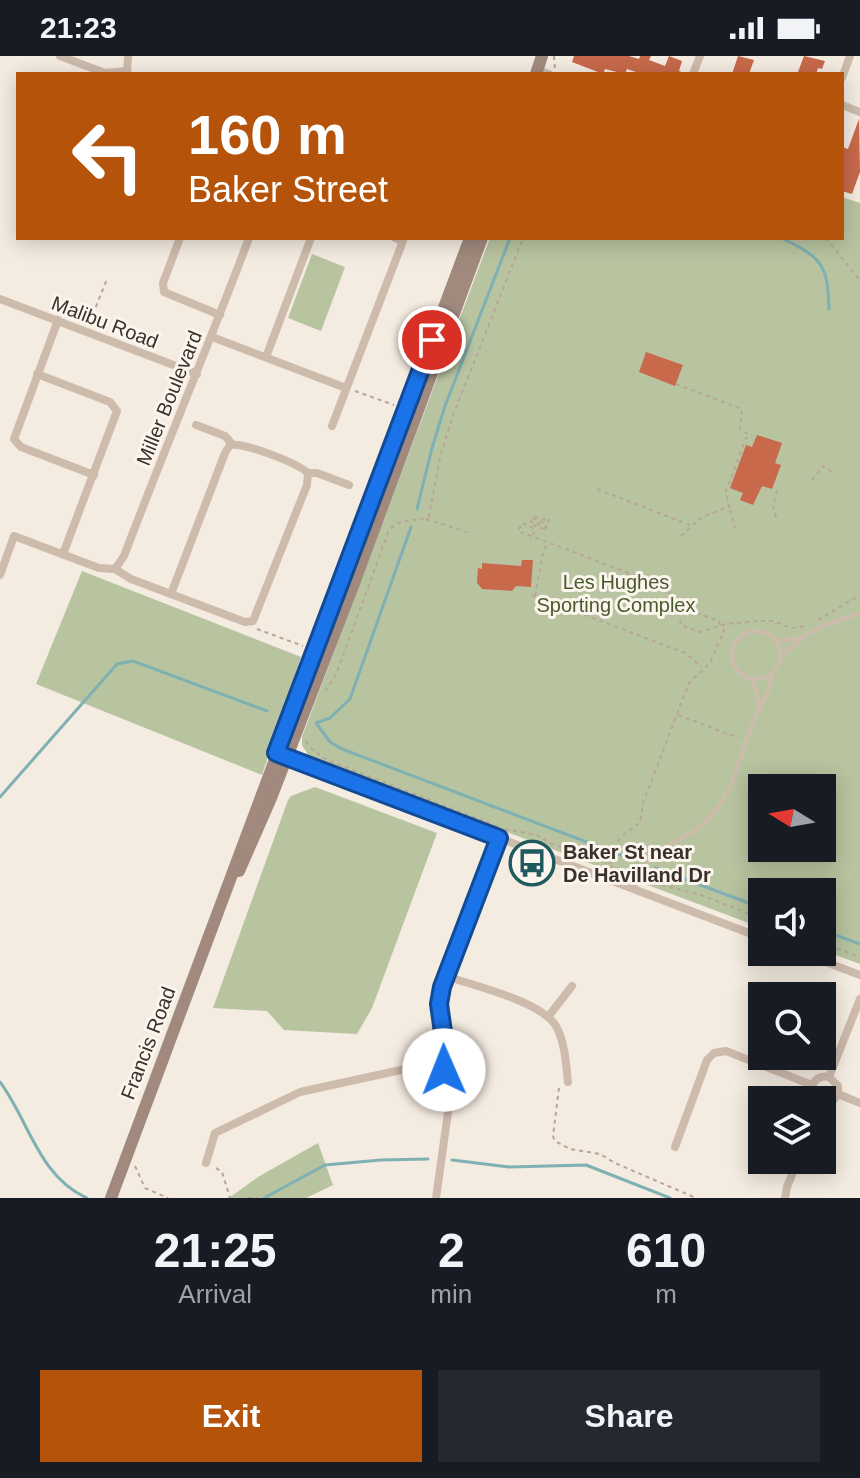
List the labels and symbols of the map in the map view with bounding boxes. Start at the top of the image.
street label: Malibu Road [49,292,161,352]
pin [398,306,466,374]
street label: Miller Boulevard [132,327,206,469]
park label: Les Hughes Sporting Complex [537,571,695,616]
north arrow [748,774,836,862]
bus stop icon: Baker St near De Havilland Dr [508,839,556,887]
place label: Baker St near De Havilland Dr [563,841,711,886]
street label: Francis Road [116,984,180,1102]
position arrow [402,1028,486,1112]

